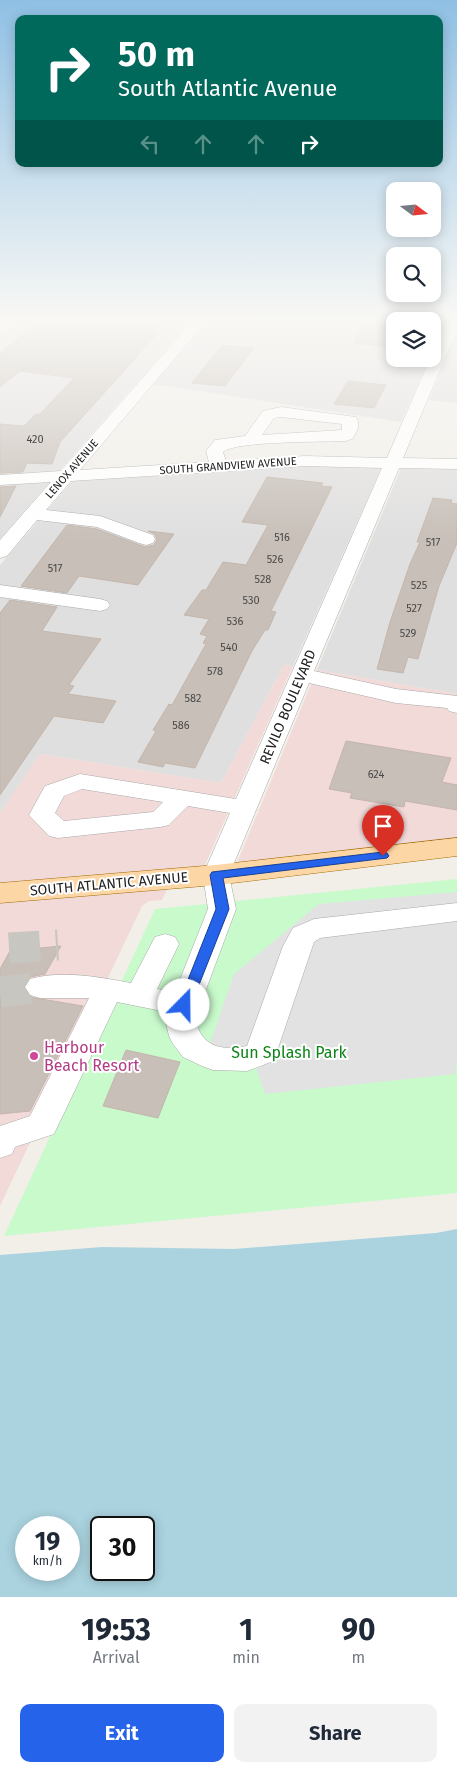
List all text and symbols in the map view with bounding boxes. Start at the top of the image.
text: 50 m [118,33,195,75]
icon: right [35,35,100,100]
text: South Atlantic Avenue [118,75,337,102]
icon: left [136,130,164,158]
icon: ahead [189,130,217,158]
icon: ahead [242,130,270,158]
icon: right [295,130,323,158]
north arrow [386,182,441,238]
map controls [386,182,441,367]
button: search [386,247,441,302]
button: layers [386,312,441,367]
house number: 420 [26,433,44,446]
street label: LENOX AVENUE [43,437,101,501]
street label: SOUTH GRANDVIEW AVENUE [159,455,297,477]
house number: 516 [274,531,290,544]
house number: 517 [426,536,440,549]
house number: 526 [267,553,283,566]
house number: 517 [48,562,62,575]
house number: 528 [255,573,271,586]
house number: 525 [411,579,428,592]
house number: 530 [242,594,260,607]
house number: 527 [406,602,422,615]
house number: 536 [227,615,244,628]
house number: 529 [400,627,416,640]
house number: 540 [220,641,238,654]
street label: REVILO BOULEVARD [256,647,320,767]
house number: 578 [207,665,223,678]
house number: 582 [185,692,201,705]
house number: 586 [172,719,190,732]
house number: 624 [368,768,385,781]
pin [362,805,404,856]
icon: arrive [369,812,397,840]
street label: SOUTH ATLANTIC AVENUE [29,869,189,899]
position arrow [157,978,209,1030]
place label: Harbour Beach Resort [44,1038,139,1075]
park label: Sun Splash Park [231,1043,348,1062]
marker: Harbour Beach Resort [28,1050,40,1062]
speed limit sign: 30 [90,1516,155,1581]
text: 19 [35,1527,60,1557]
text: km/h [33,1554,62,1568]
text: 19:53 [81,1612,151,1648]
text: 1 [239,1612,253,1648]
text: 90 [341,1612,376,1648]
text: Arrival [93,1648,140,1667]
text: min [232,1648,260,1667]
text: m [352,1648,365,1667]
button: Exit [20,1704,224,1762]
button: Share [234,1704,437,1762]

